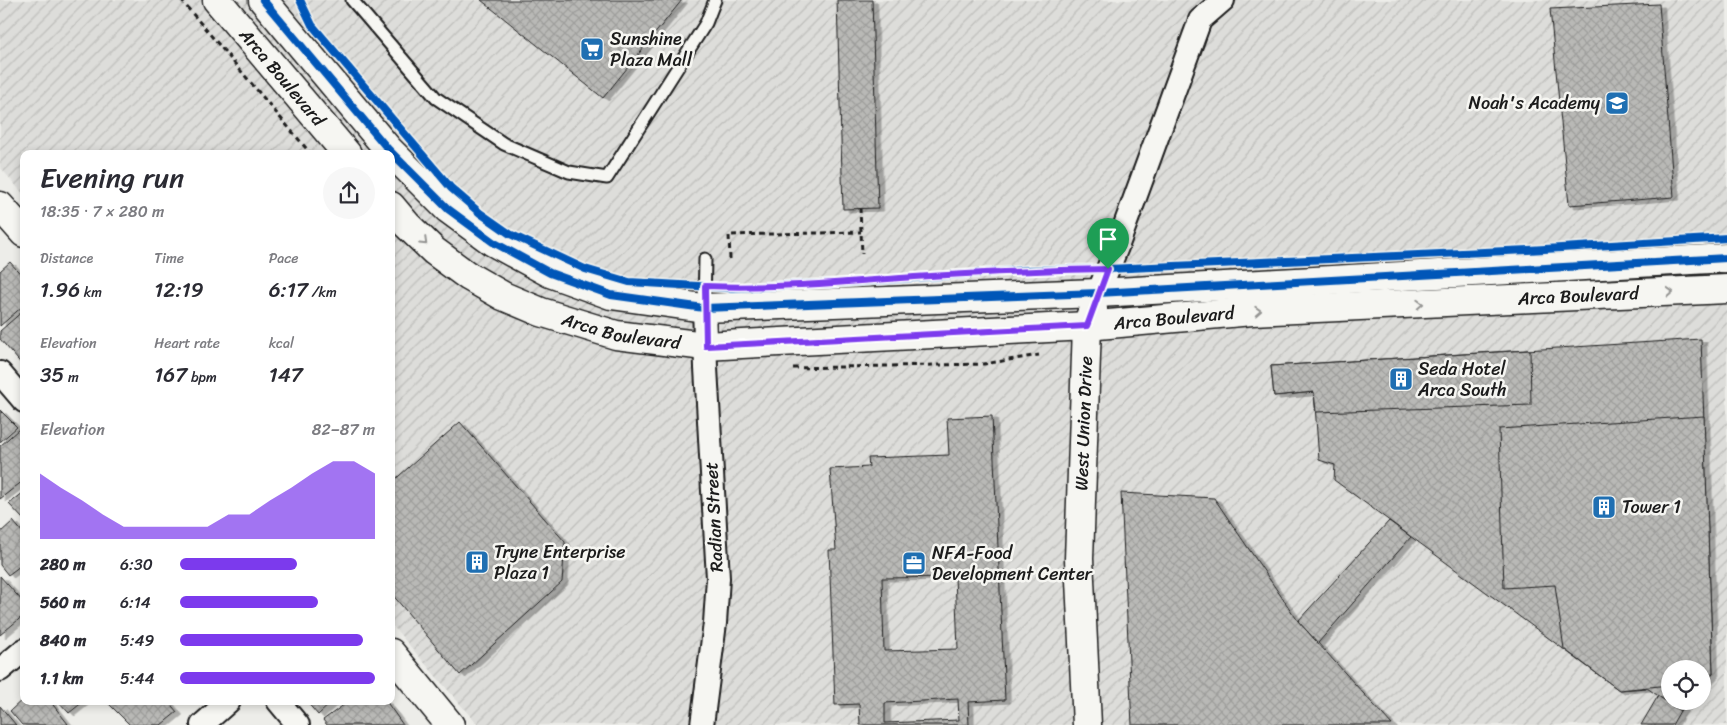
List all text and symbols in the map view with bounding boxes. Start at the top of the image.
street label: Arca Boulevard [230,20,334,135]
place label: Sunshine Plaza Mall [610,23,693,76]
supermarket icon: Sunshine Plaza Mall [579,36,605,62]
place label: Noah's Academy [1469,87,1601,119]
school or university icon: Noah's Academy [1604,90,1630,116]
text: Evening run [40,153,184,202]
button: share [323,167,375,219]
text: 18:35 · 7 × 280 m [40,197,164,226]
pin [1087,218,1129,269]
icon: arrive [1094,225,1122,253]
one-way arrow [419,236,428,245]
text: Distance [40,246,93,271]
text: Time [154,246,184,271]
text: Pace [269,246,298,271]
text: 1.96 [40,271,80,309]
text: 12:19 [154,271,204,309]
text: 6:17 [269,271,308,309]
street label: Arca Boulevard [1516,277,1641,315]
text: km [80,280,102,305]
text: /km [308,280,337,305]
one-way arrow [1666,286,1674,297]
street label: Arca Boulevard [1111,297,1237,340]
one-way arrow [1416,298,1424,309]
street label: Arca Boulevard [557,303,684,359]
one-way arrow [1254,306,1262,317]
text: Elevation [40,331,97,356]
text: Heart rate [154,331,220,356]
text: kcal [269,331,294,356]
place label: Seda Hotel Arca South [1417,353,1507,406]
street label: West Union Drive [1065,355,1102,491]
text: 35 [40,356,64,394]
text: 167 [154,356,187,394]
text: 147 [269,356,303,394]
text: m [64,365,79,390]
text: bpm [187,365,217,390]
building icon: Seda Hotel Arca South [1388,366,1414,392]
text: Elevation [40,415,105,444]
text: 82–87 m [312,415,375,444]
street label: Radian Street [695,461,733,573]
place label: Tower 1 [1622,491,1681,523]
building icon: Tower 1 [1591,494,1617,520]
place label: Tryne Enterprise Plaza 1 [494,536,626,589]
place label: NFA-Food Development Center [932,537,1094,590]
building icon: Tryne Enterprise Plaza 1 [464,549,490,575]
text: 280 m [40,550,85,579]
text: 6:30 [120,550,153,579]
office icon: NFA-Food Development Center [901,550,927,576]
text: 560 m [40,588,85,617]
text: 6:14 [120,588,151,617]
text: 840 m [40,626,86,655]
text: 5:49 [120,626,154,655]
map controls [1661,660,1711,710]
button: locate [1661,660,1711,710]
text: 1.1 km [40,664,84,693]
text: 5:44 [120,664,155,693]

